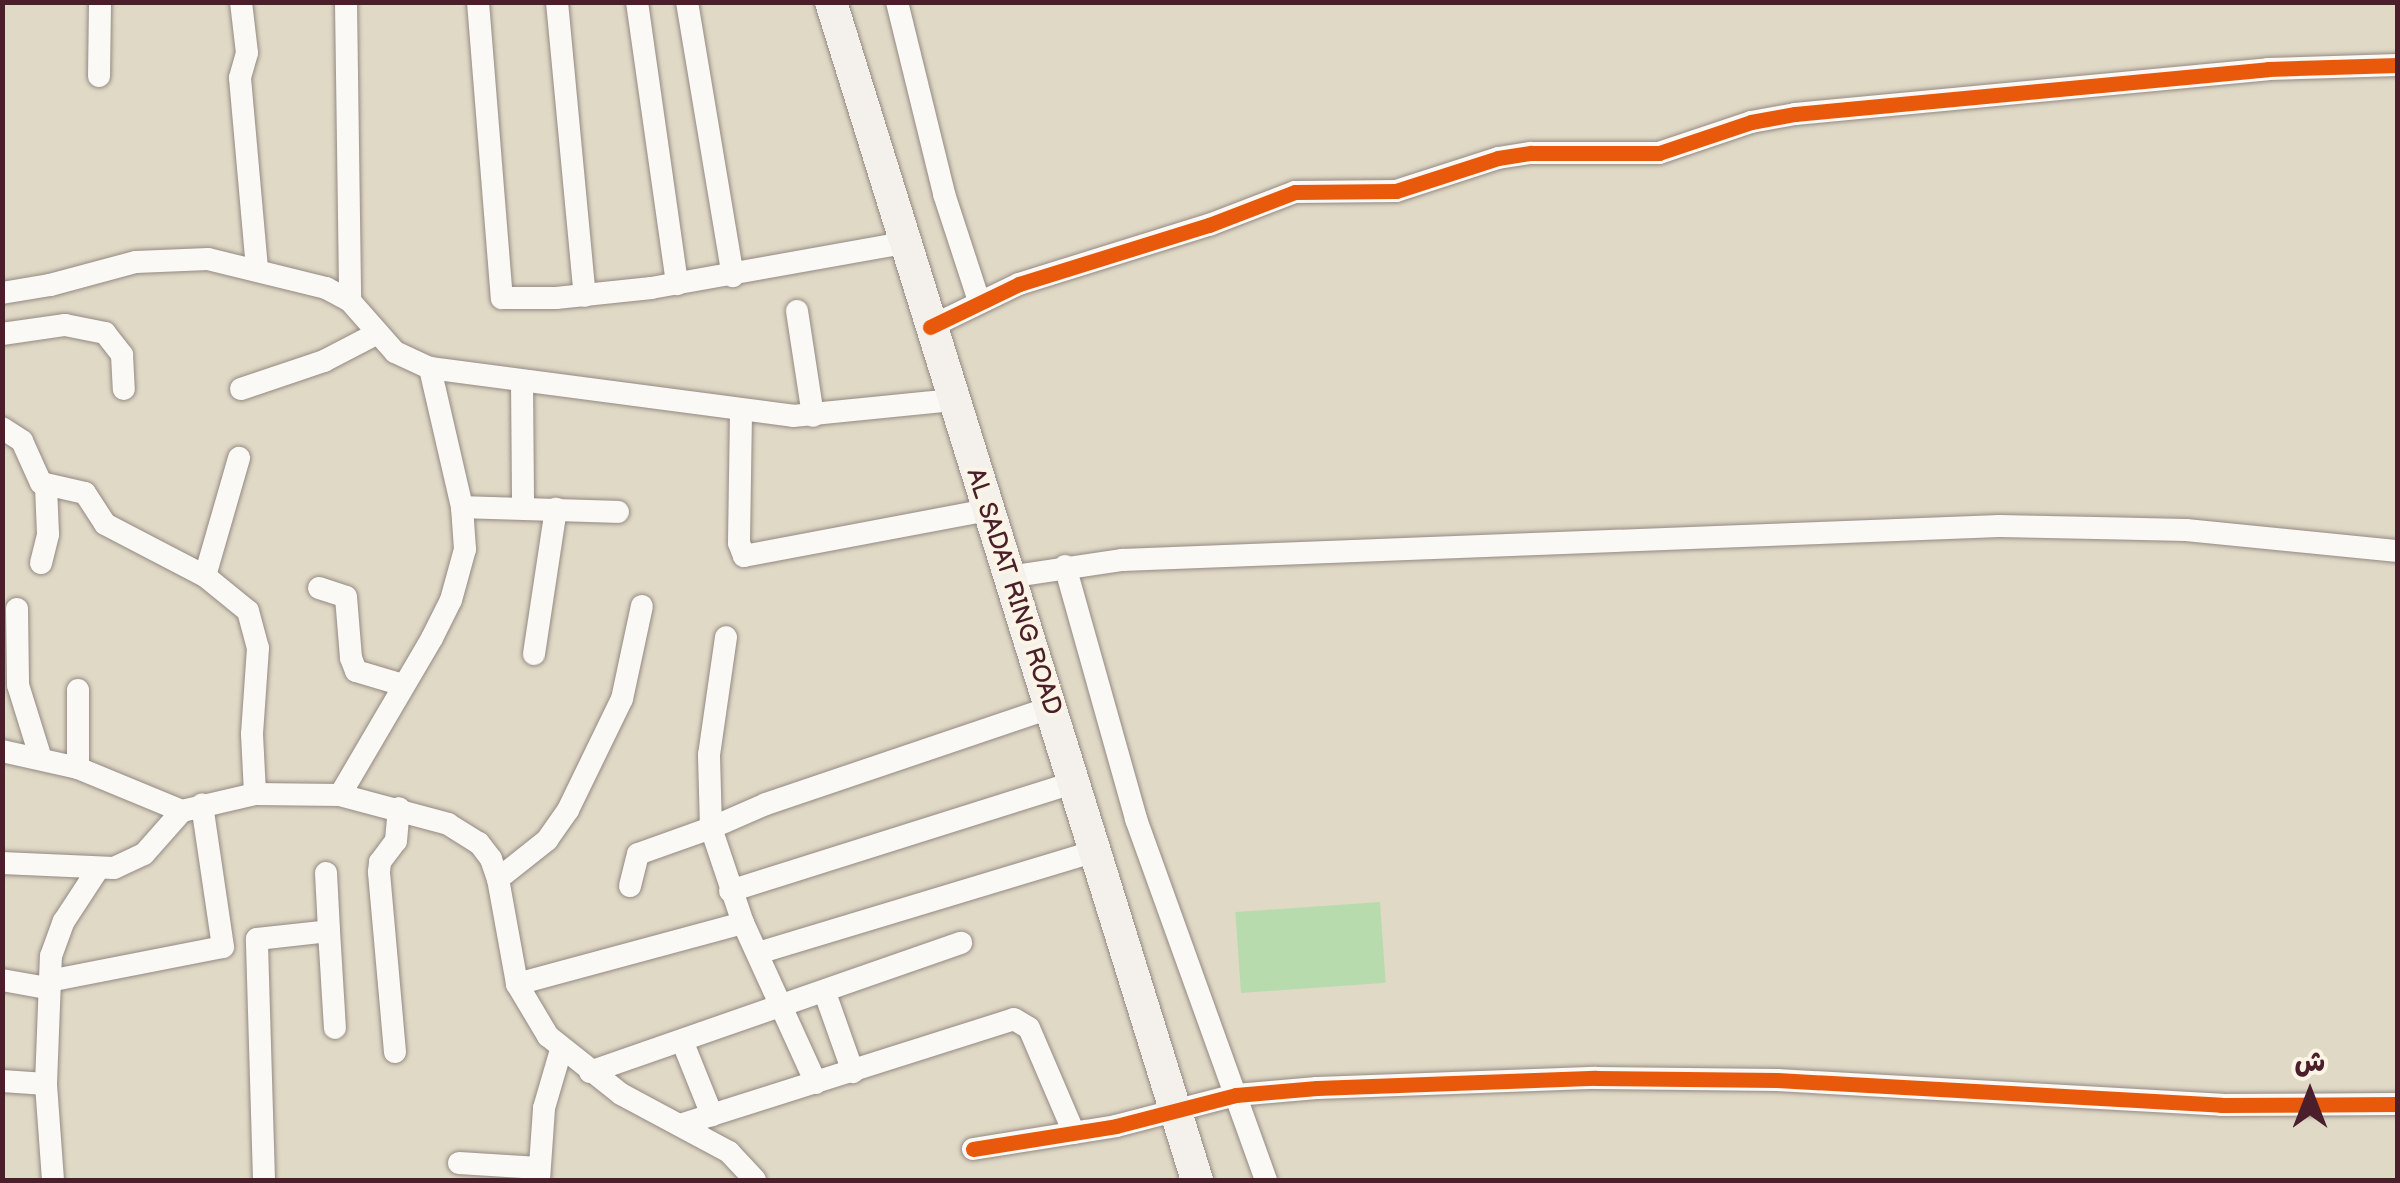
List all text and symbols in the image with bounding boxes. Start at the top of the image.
street label: AL SADAT RING ROAD [959,465,1067,719]
north arrow [2260,1043,2360,1143]
text: ش [2295,1046,2325,1079]

